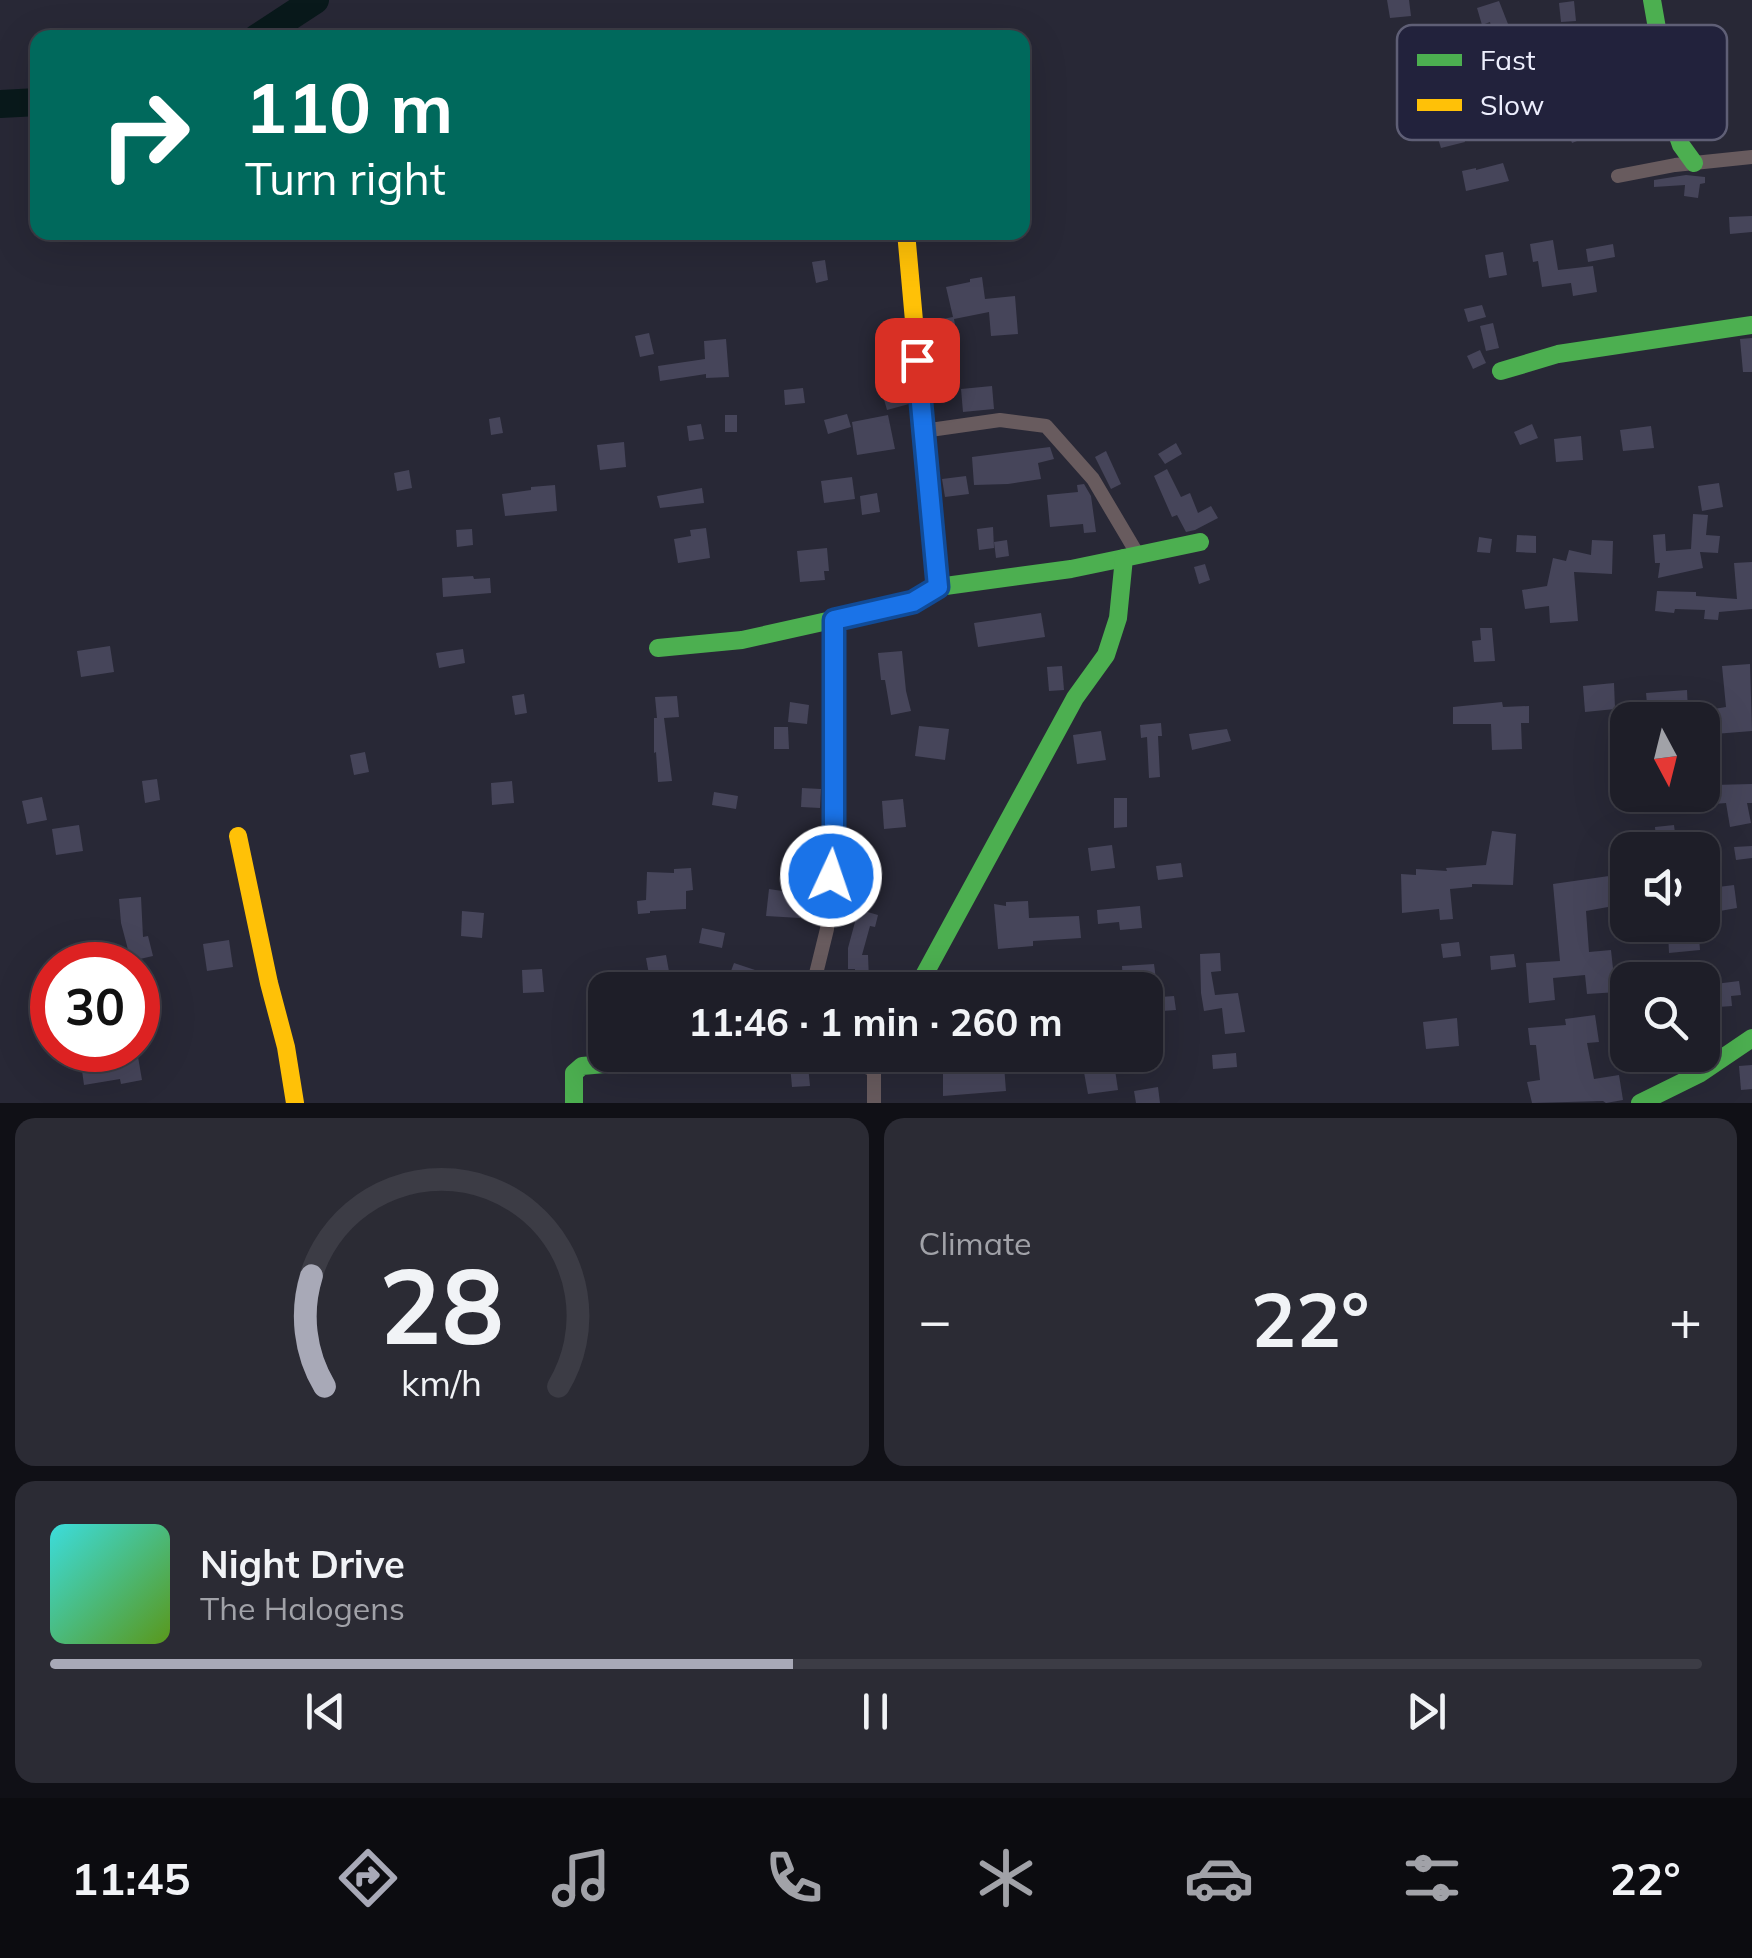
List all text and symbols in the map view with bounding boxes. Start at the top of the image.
legend [1397,25,1727,140]
text: Fast [1480,42,1536,77]
text: 110 m [245,63,453,151]
icon: right [80,70,210,200]
text: Slow [1480,87,1544,122]
text: Turn right [245,150,446,206]
pin [875,318,960,403]
icon: arrive [890,333,945,388]
north arrow [1610,702,1720,812]
map controls [1610,702,1720,1072]
position arrow [779,824,883,928]
button: sound [1610,832,1720,942]
speed limit sign: 30 [30,942,160,1072]
button: search [1610,962,1720,1072]
text: 11:46 · 1 min · 260 m [688,998,1063,1046]
text: Climate [919,1223,1031,1263]
text: 28 [379,1239,504,1370]
text: 22° [1251,1272,1369,1366]
text: − [919,1285,952,1354]
text: + [1669,1285,1702,1354]
text: km/h [401,1360,482,1405]
text: Night Drive [200,1540,405,1588]
text: The Halogens [200,1588,405,1628]
icon: previous [298,1684,353,1739]
icon: pause [848,1684,903,1739]
icon: next [1399,1684,1454,1739]
icon: directions [333,1843,403,1913]
icon: music [546,1843,616,1913]
icon: phone [759,1843,829,1913]
icon: climate [971,1843,1041,1913]
icon: car [1184,1843,1254,1913]
icon: filters [1397,1843,1467,1913]
text: 11:45 [71,1850,191,1906]
text: 22° [1610,1850,1681,1906]

